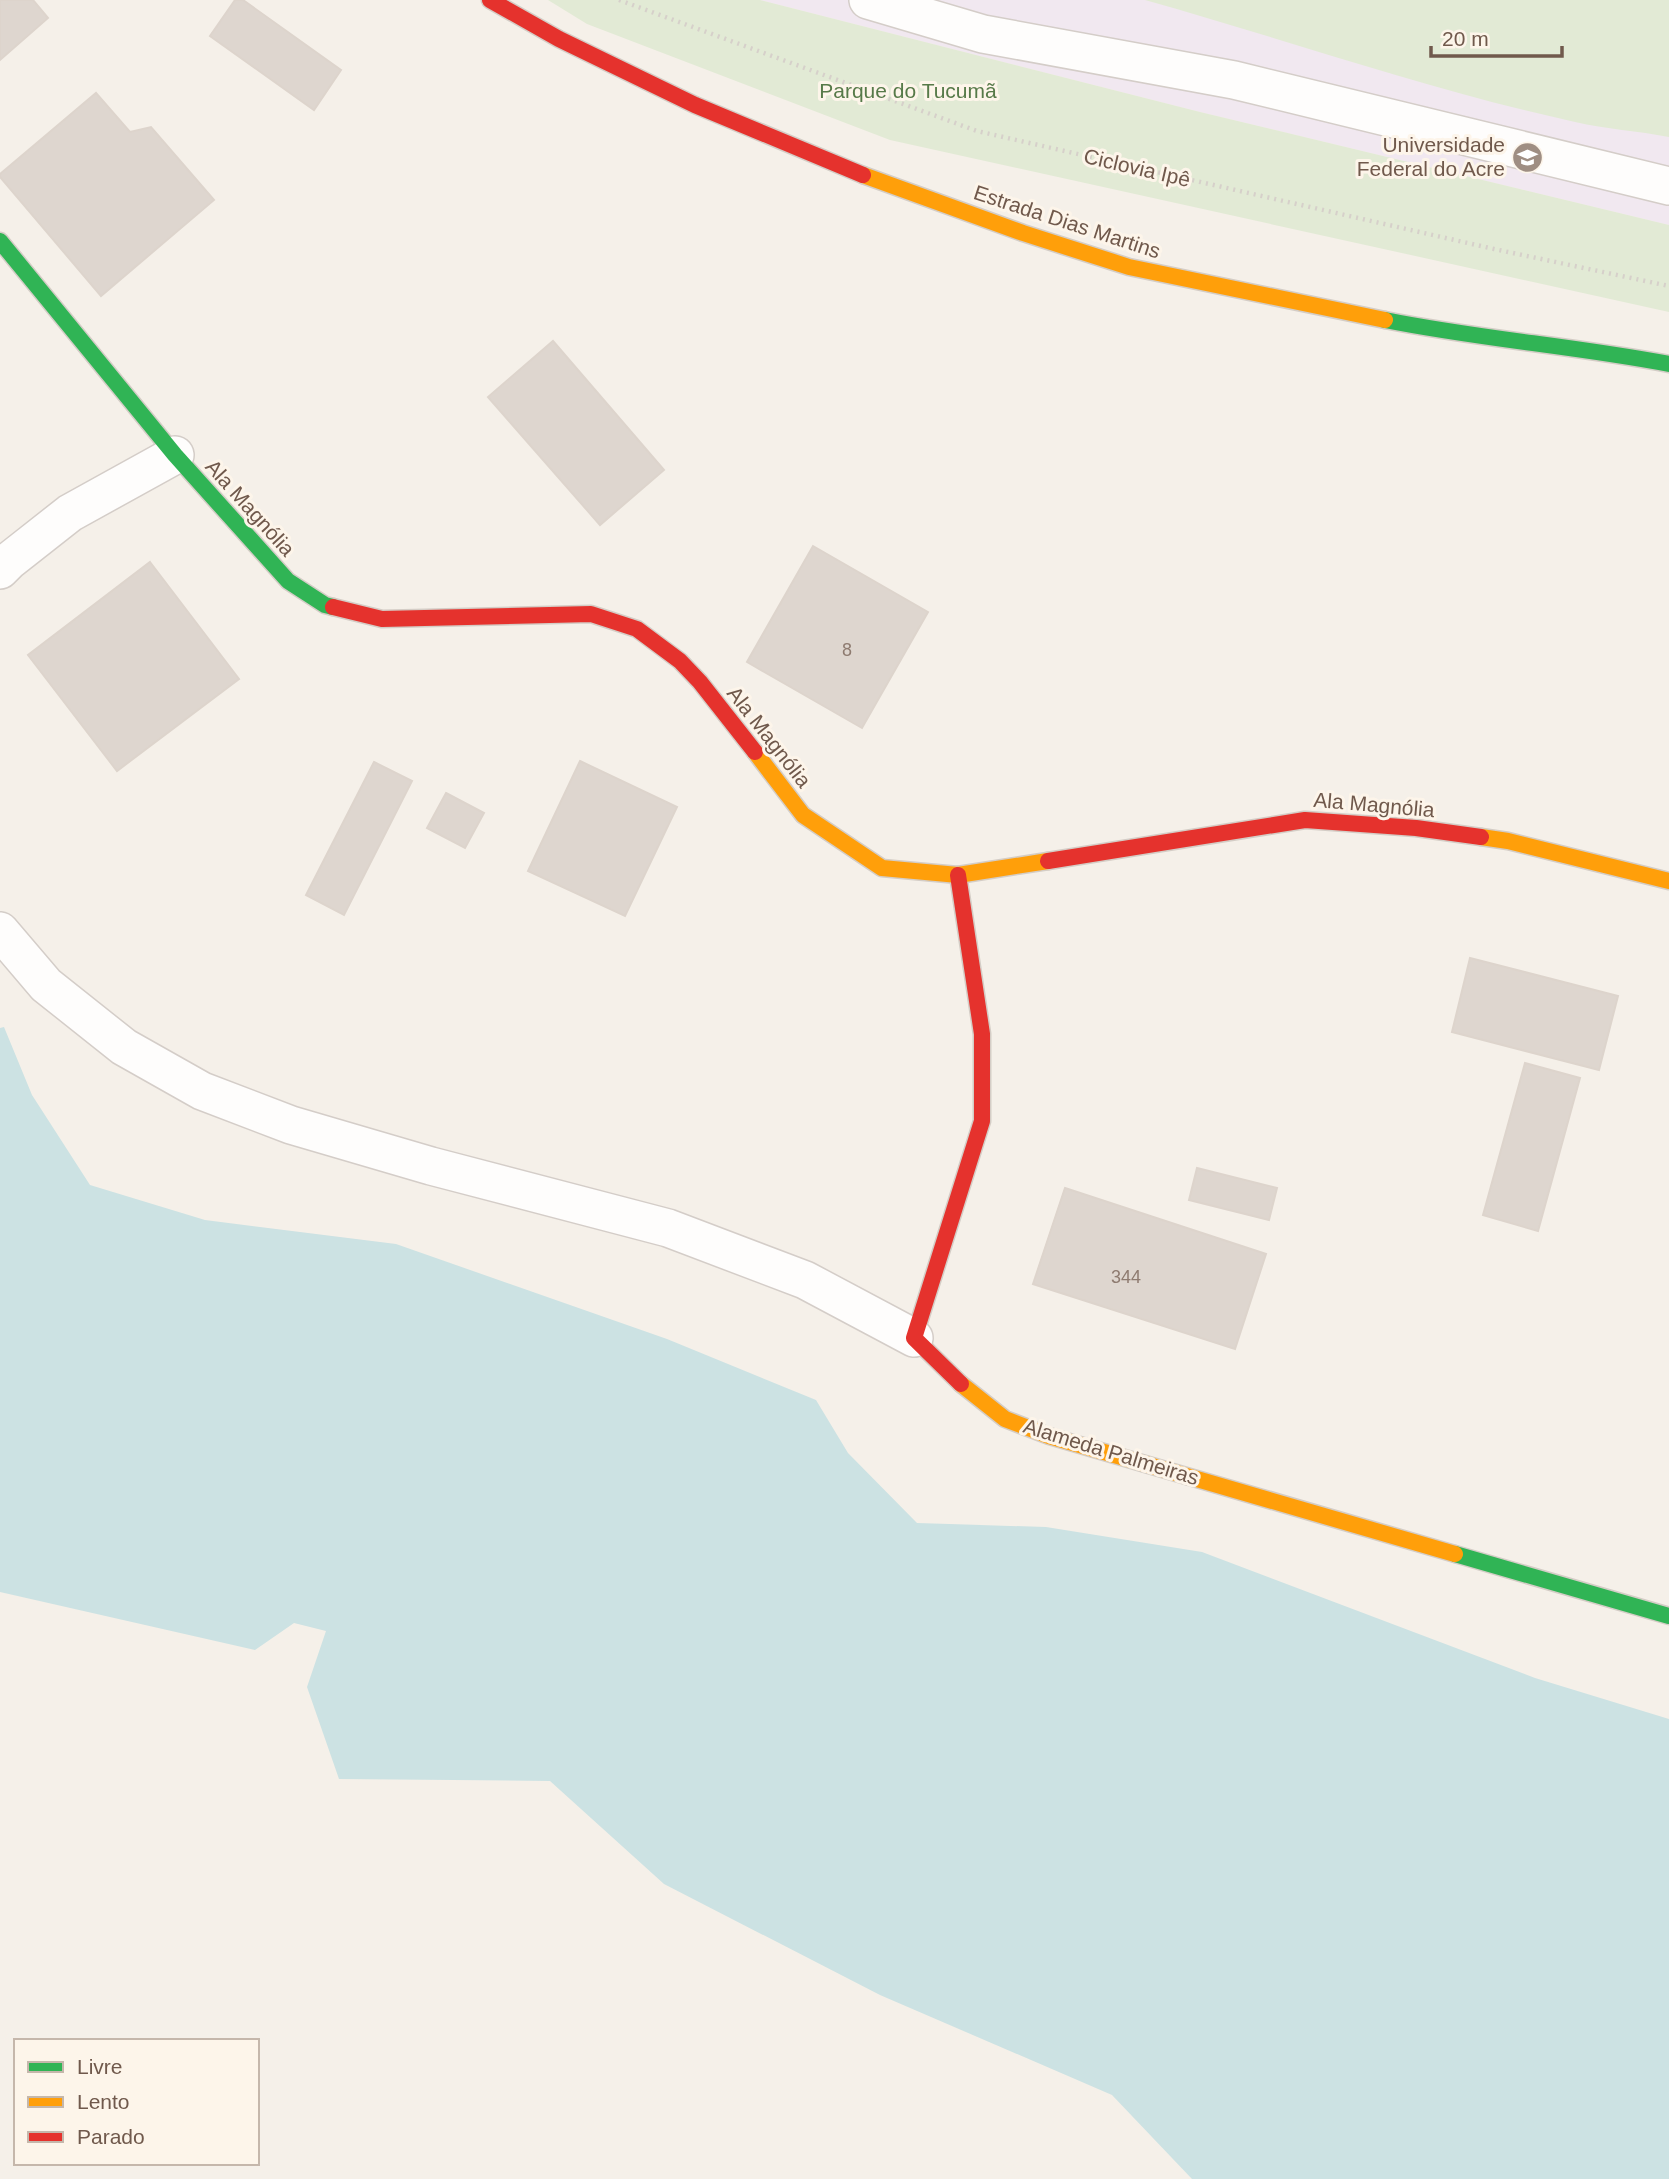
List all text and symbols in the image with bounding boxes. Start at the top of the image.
scale bar [1431,14,1562,58]
text: 20 m [1442,27,1489,50]
park label: Parque do Tucumã [819,79,997,102]
place label: Universidade Federal do Acre [1357,133,1505,180]
school or university icon: Universidade Federal do Acre [1511,140,1545,174]
street label: Ciclovia Ipê [1082,144,1193,191]
street label: Estrada Dias Martins [971,180,1163,263]
street label: Ala Magnólia [201,455,300,561]
house number: 8 [842,640,852,660]
street label: Ala Magnólia [723,682,816,792]
street label: Ala Magnólia [1313,788,1436,821]
house number: 344 [1111,1267,1141,1287]
street label: Alameda Palmeiras [1021,1414,1202,1489]
legend [14,2039,259,2165]
text: Livre [77,2055,123,2078]
text: Lento [77,2090,130,2113]
text: Parado [77,2125,145,2148]

